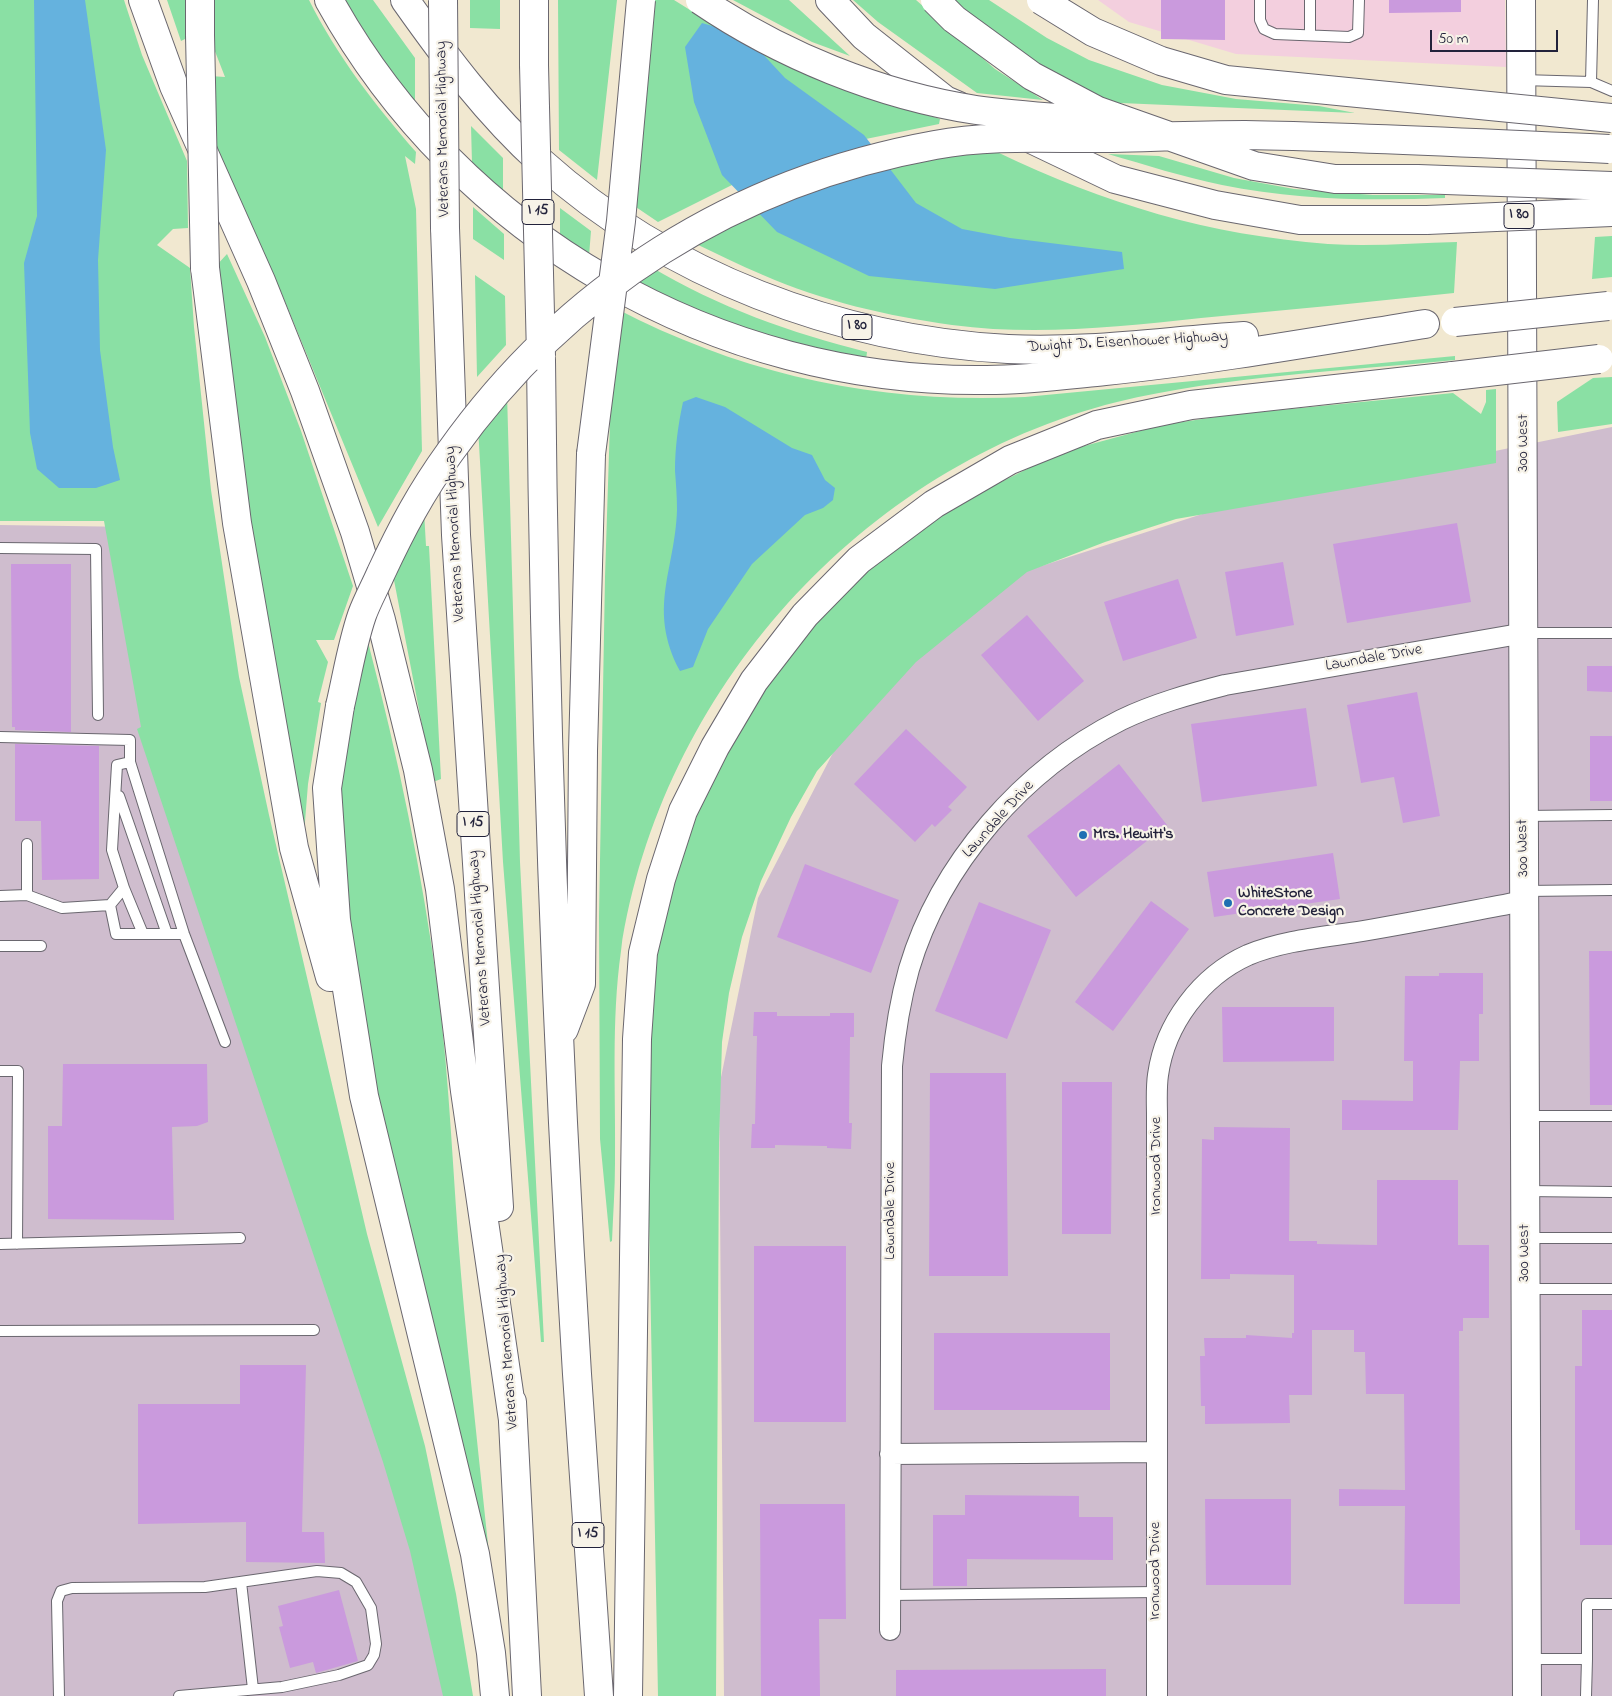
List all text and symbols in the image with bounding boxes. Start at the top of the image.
scale bar [1432,20,1560,52]
text: 50 m [1438,28,1468,50]
street label: Veterans Memorial Highway [433,41,455,217]
road number: I 15 [522,200,554,224]
road number: I 80 [1504,204,1534,228]
road number: I 80 [842,314,872,340]
street label: Dwight D. Eisenhower Highway [1027,328,1229,358]
street label: 300 West [1514,414,1534,472]
street label: Veterans Memorial Highway [442,446,470,622]
street label: Lawndale Drive [1324,641,1424,677]
street label: Lawndale Drive [959,777,1039,863]
road number: I 15 [457,812,489,836]
street label: 300 West [1514,819,1534,877]
place label: Mrs. Hewitt's [1093,825,1173,845]
marker: Mrs. Hewitt's [1077,829,1089,841]
street label: Veterans Memorial Highway [465,850,497,1026]
place label: WhiteStone Concrete Design [1238,884,1344,922]
marker: WhiteStone Concrete Design [1222,897,1234,909]
street label: Ironwood Drive [1147,1117,1167,1215]
street label: Lawndale Drive [881,1162,901,1260]
street label: 300 West [1515,1224,1535,1282]
street label: Veterans Memorial Highway [492,1254,524,1430]
road number: I 15 [572,1522,604,1548]
street label: Ironwood Drive [1146,1522,1166,1620]

